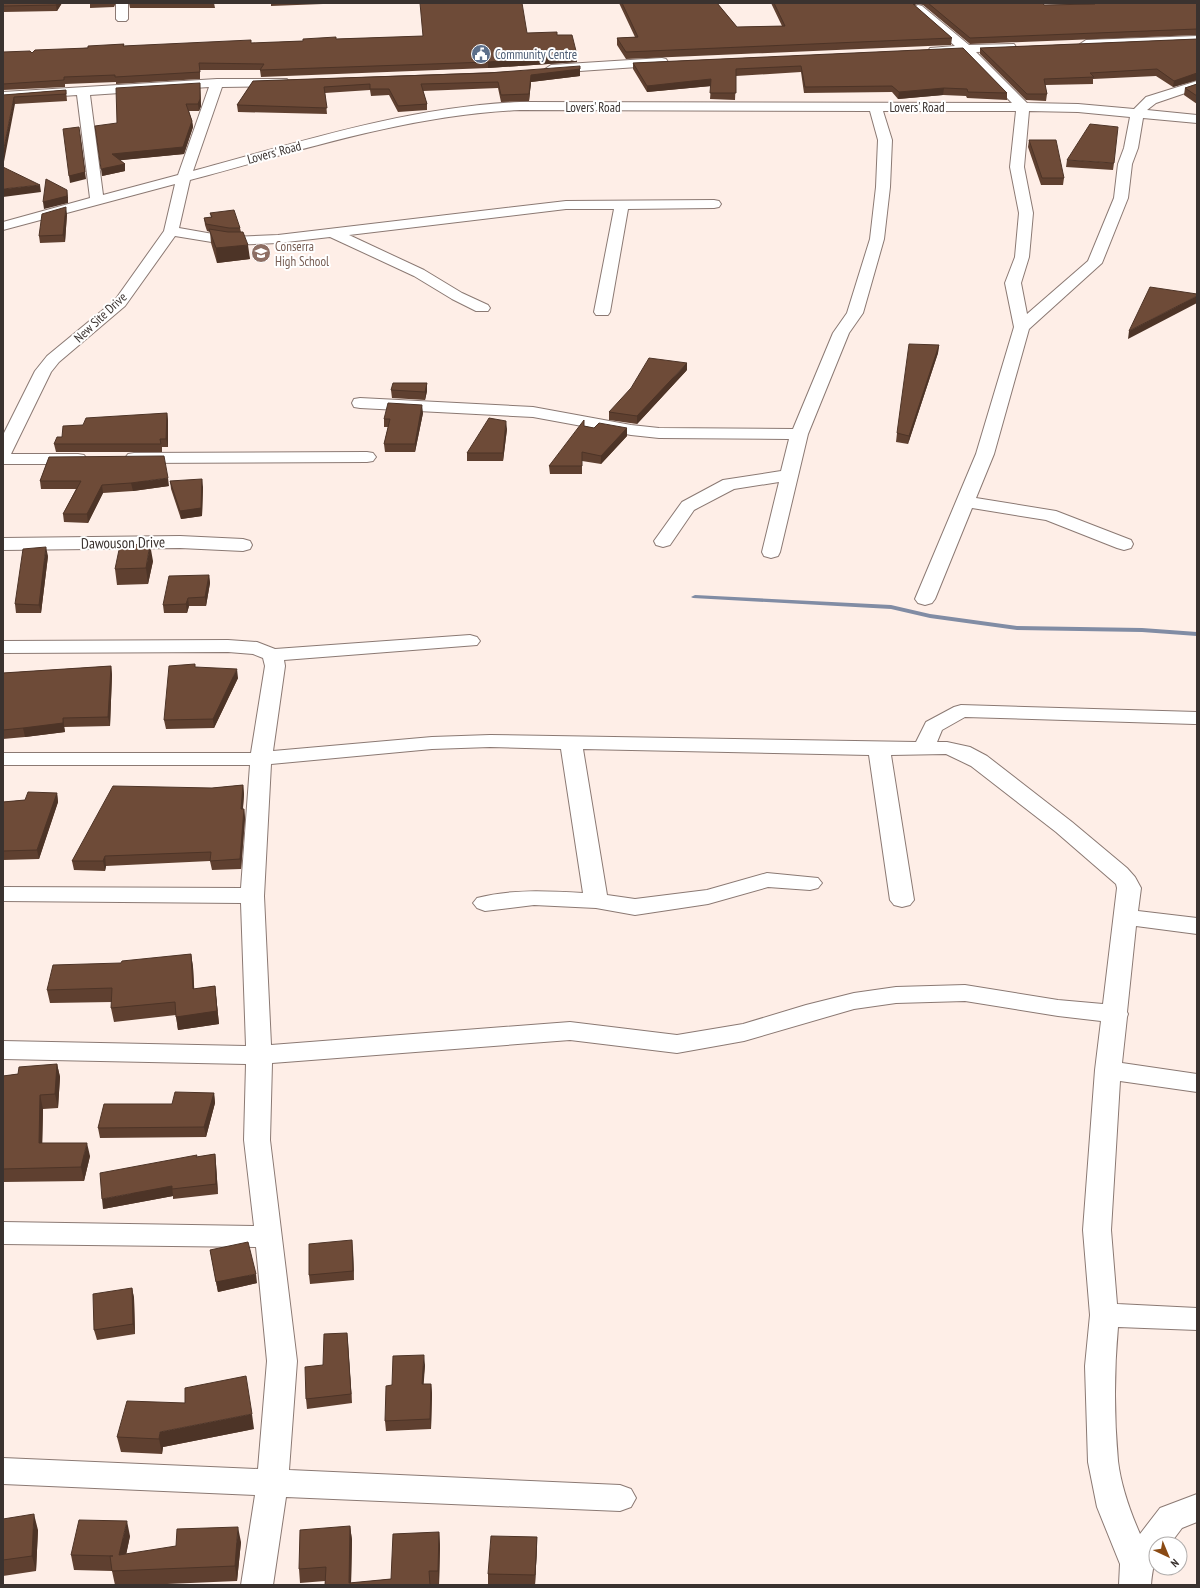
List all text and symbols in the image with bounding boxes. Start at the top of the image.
public building icon: Community Centre [470,43,492,65]
place label: Community Centre [495,46,577,63]
street label: Lovers' Road [565,99,621,116]
street label: Lovers' Road [889,99,945,116]
street label: Lovers' Road [245,137,303,168]
place label: Conserra High School [275,238,329,270]
school or university icon: Conserra High School [250,242,272,264]
street label: New Site Drive [70,289,130,346]
street label: Dawouson Drive [81,532,165,553]
north arrow [1148,1536,1188,1576]
text: N [1168,1556,1182,1570]

